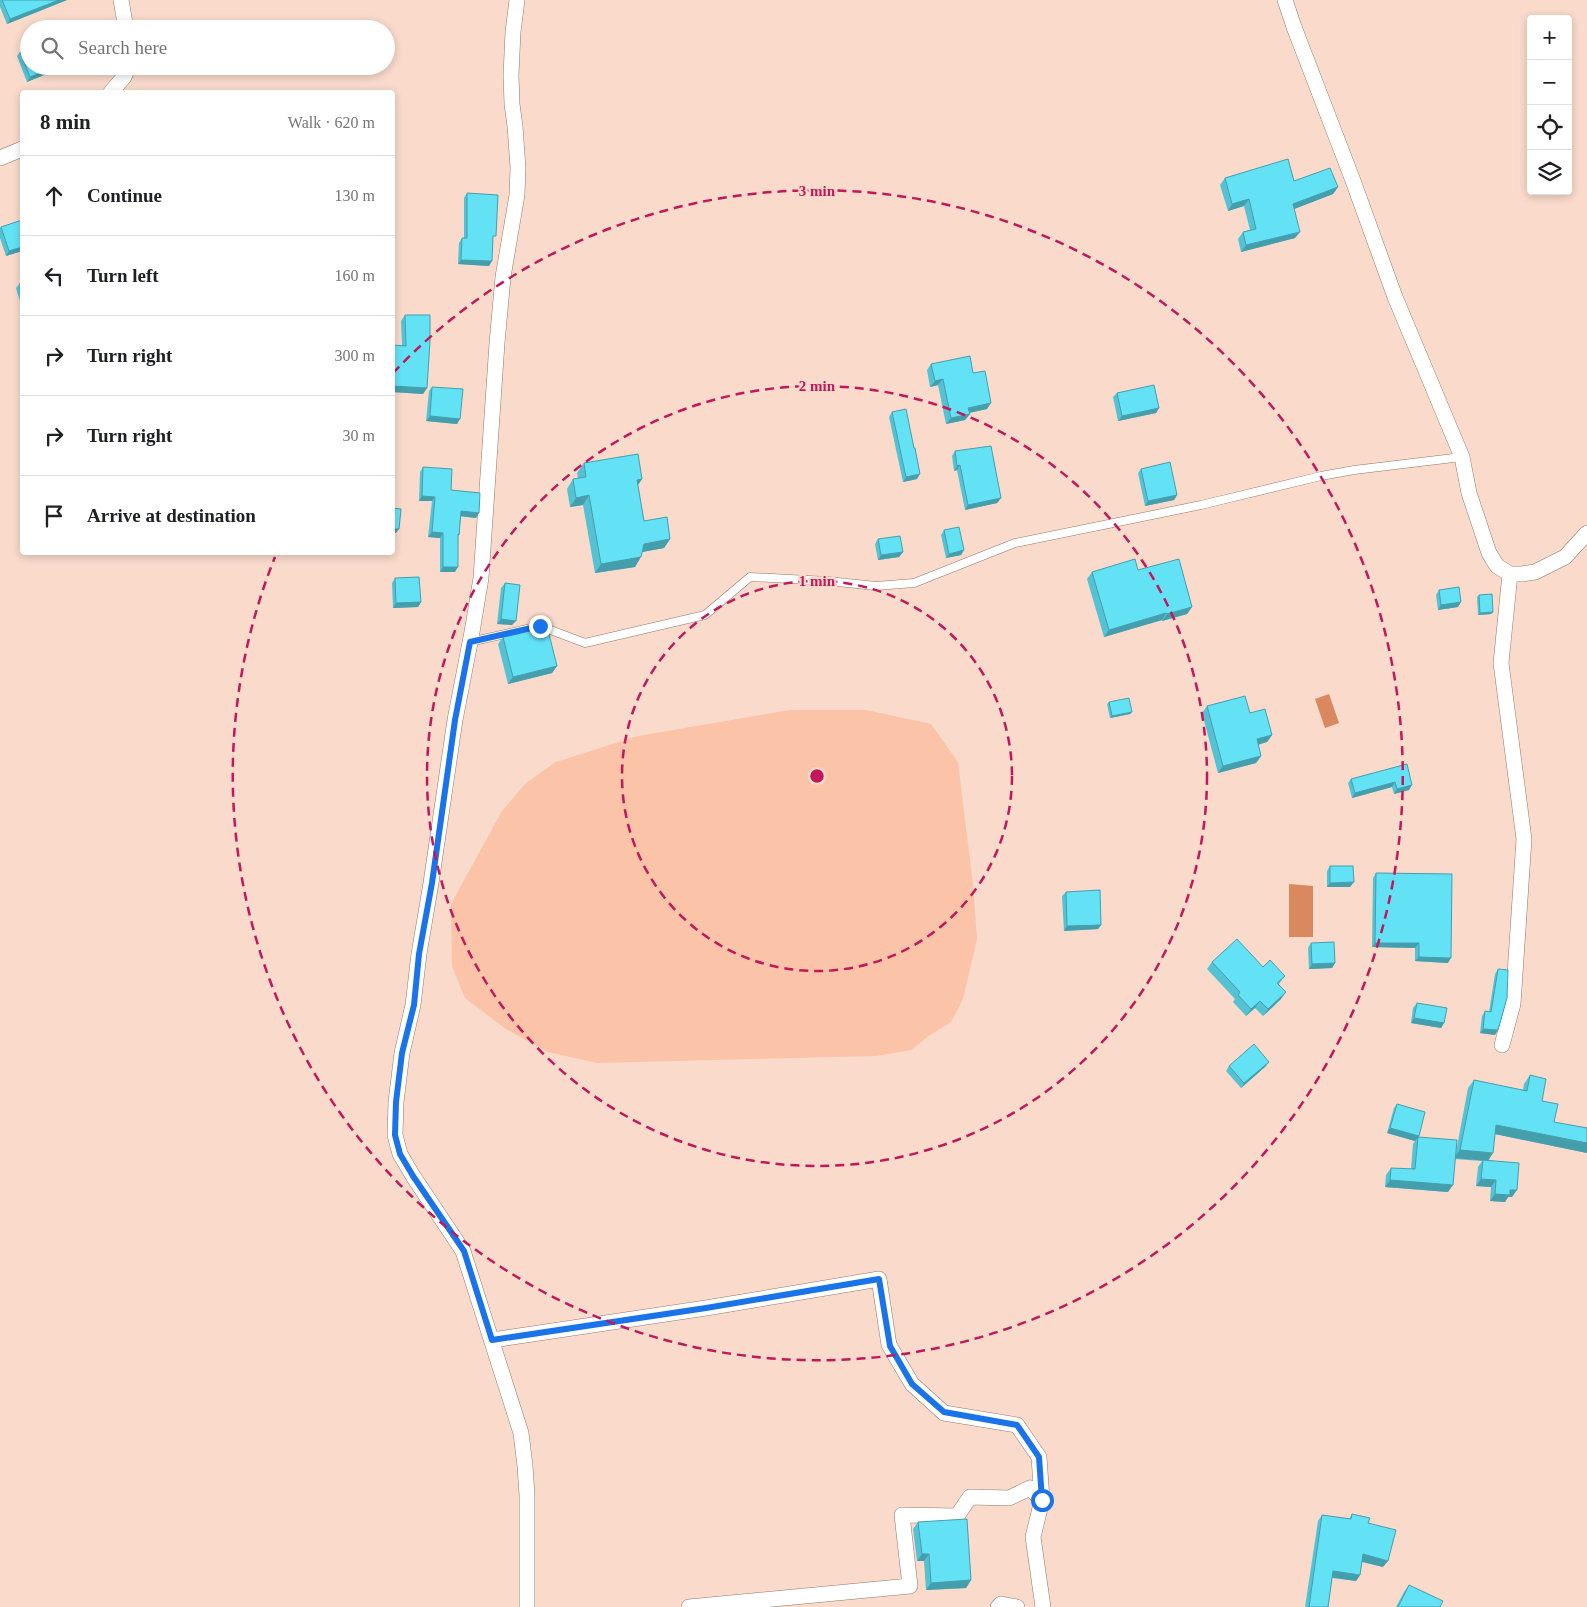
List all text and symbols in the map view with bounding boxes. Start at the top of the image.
map controls [1527,15,1572,195]
button: + [1527,15,1572,60]
search box [20,20,395,75]
icon: search [38,34,66,62]
text: Search here [78,37,167,58]
button: − [1527,60,1572,105]
button: locate [1527,105,1572,150]
text: 8 min [40,110,91,134]
text: Walk · 620 m [288,114,375,131]
button: layers [1527,150,1572,195]
icon: ahead [40,182,68,210]
text: 3 min [799,183,836,199]
text: Continue [87,185,162,206]
text: 130 m [335,187,375,204]
icon: left [40,262,68,290]
text: Turn left [87,265,159,286]
text: 160 m [335,267,375,284]
icon: right [40,342,68,370]
text: Turn right [87,345,172,366]
text: 300 m [335,347,375,364]
text: 2 min [799,378,836,394]
icon: right [40,422,68,450]
text: Turn right [87,425,172,446]
text: 30 m [343,427,375,444]
icon: arrive [40,502,68,530]
text: Arrive at destination [87,505,256,526]
text: 1 min [799,573,836,589]
route end [529,615,552,638]
centre of rings [808,767,826,785]
route start [1031,1489,1054,1512]

